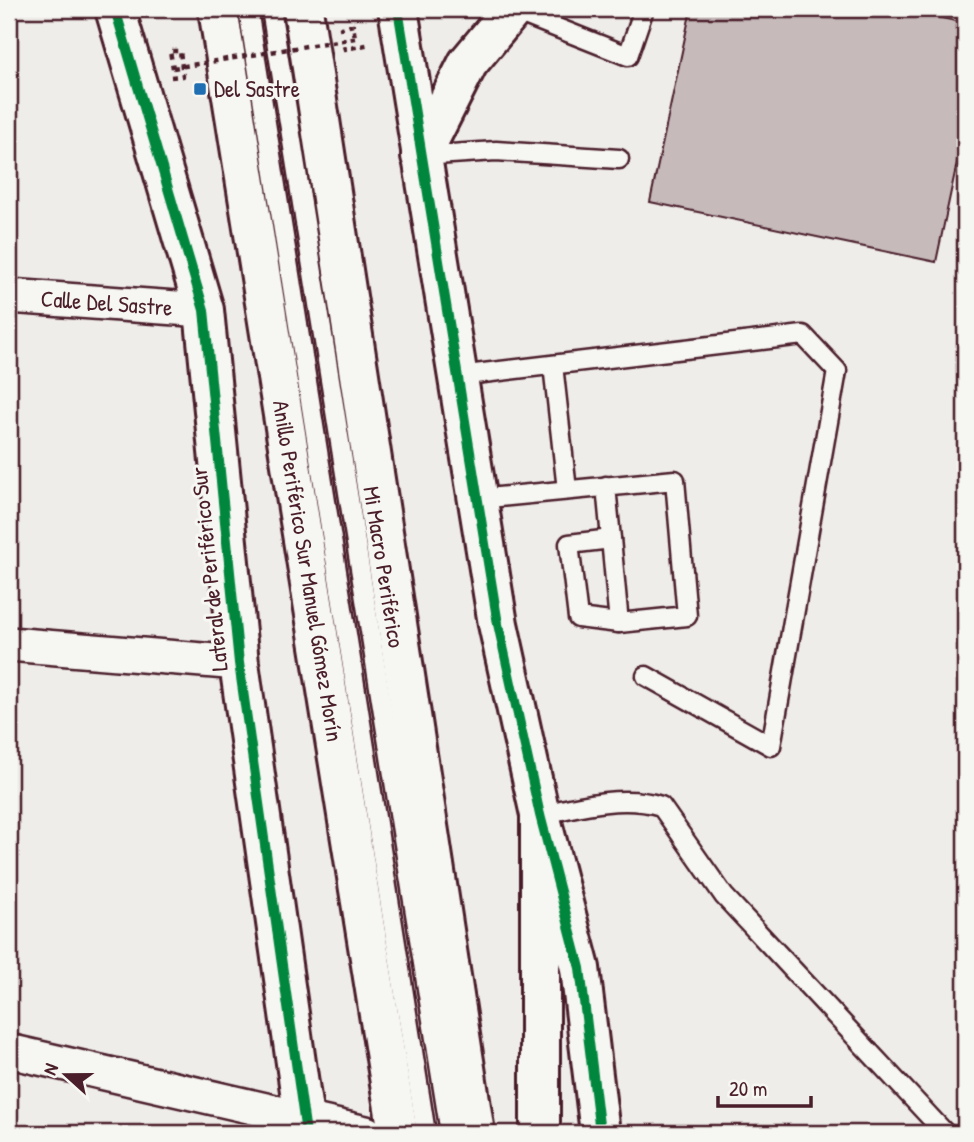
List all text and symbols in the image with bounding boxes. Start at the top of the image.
place label: Del Sastre [214,73,300,104]
marker: Del Sastre [192,81,208,97]
street label: Calle Del Sastre [40,282,174,323]
street label: Anillo Periférico Sur Manuel Gómez Morín [266,398,351,744]
street label: Lateral de Periférico Sur [182,465,235,673]
street label: Mi Macro Periférico [356,484,413,650]
north arrow [32,1040,102,1110]
text: N [36,1060,64,1078]
scale bar [718,1065,811,1109]
text: 20 m [729,1074,767,1103]

